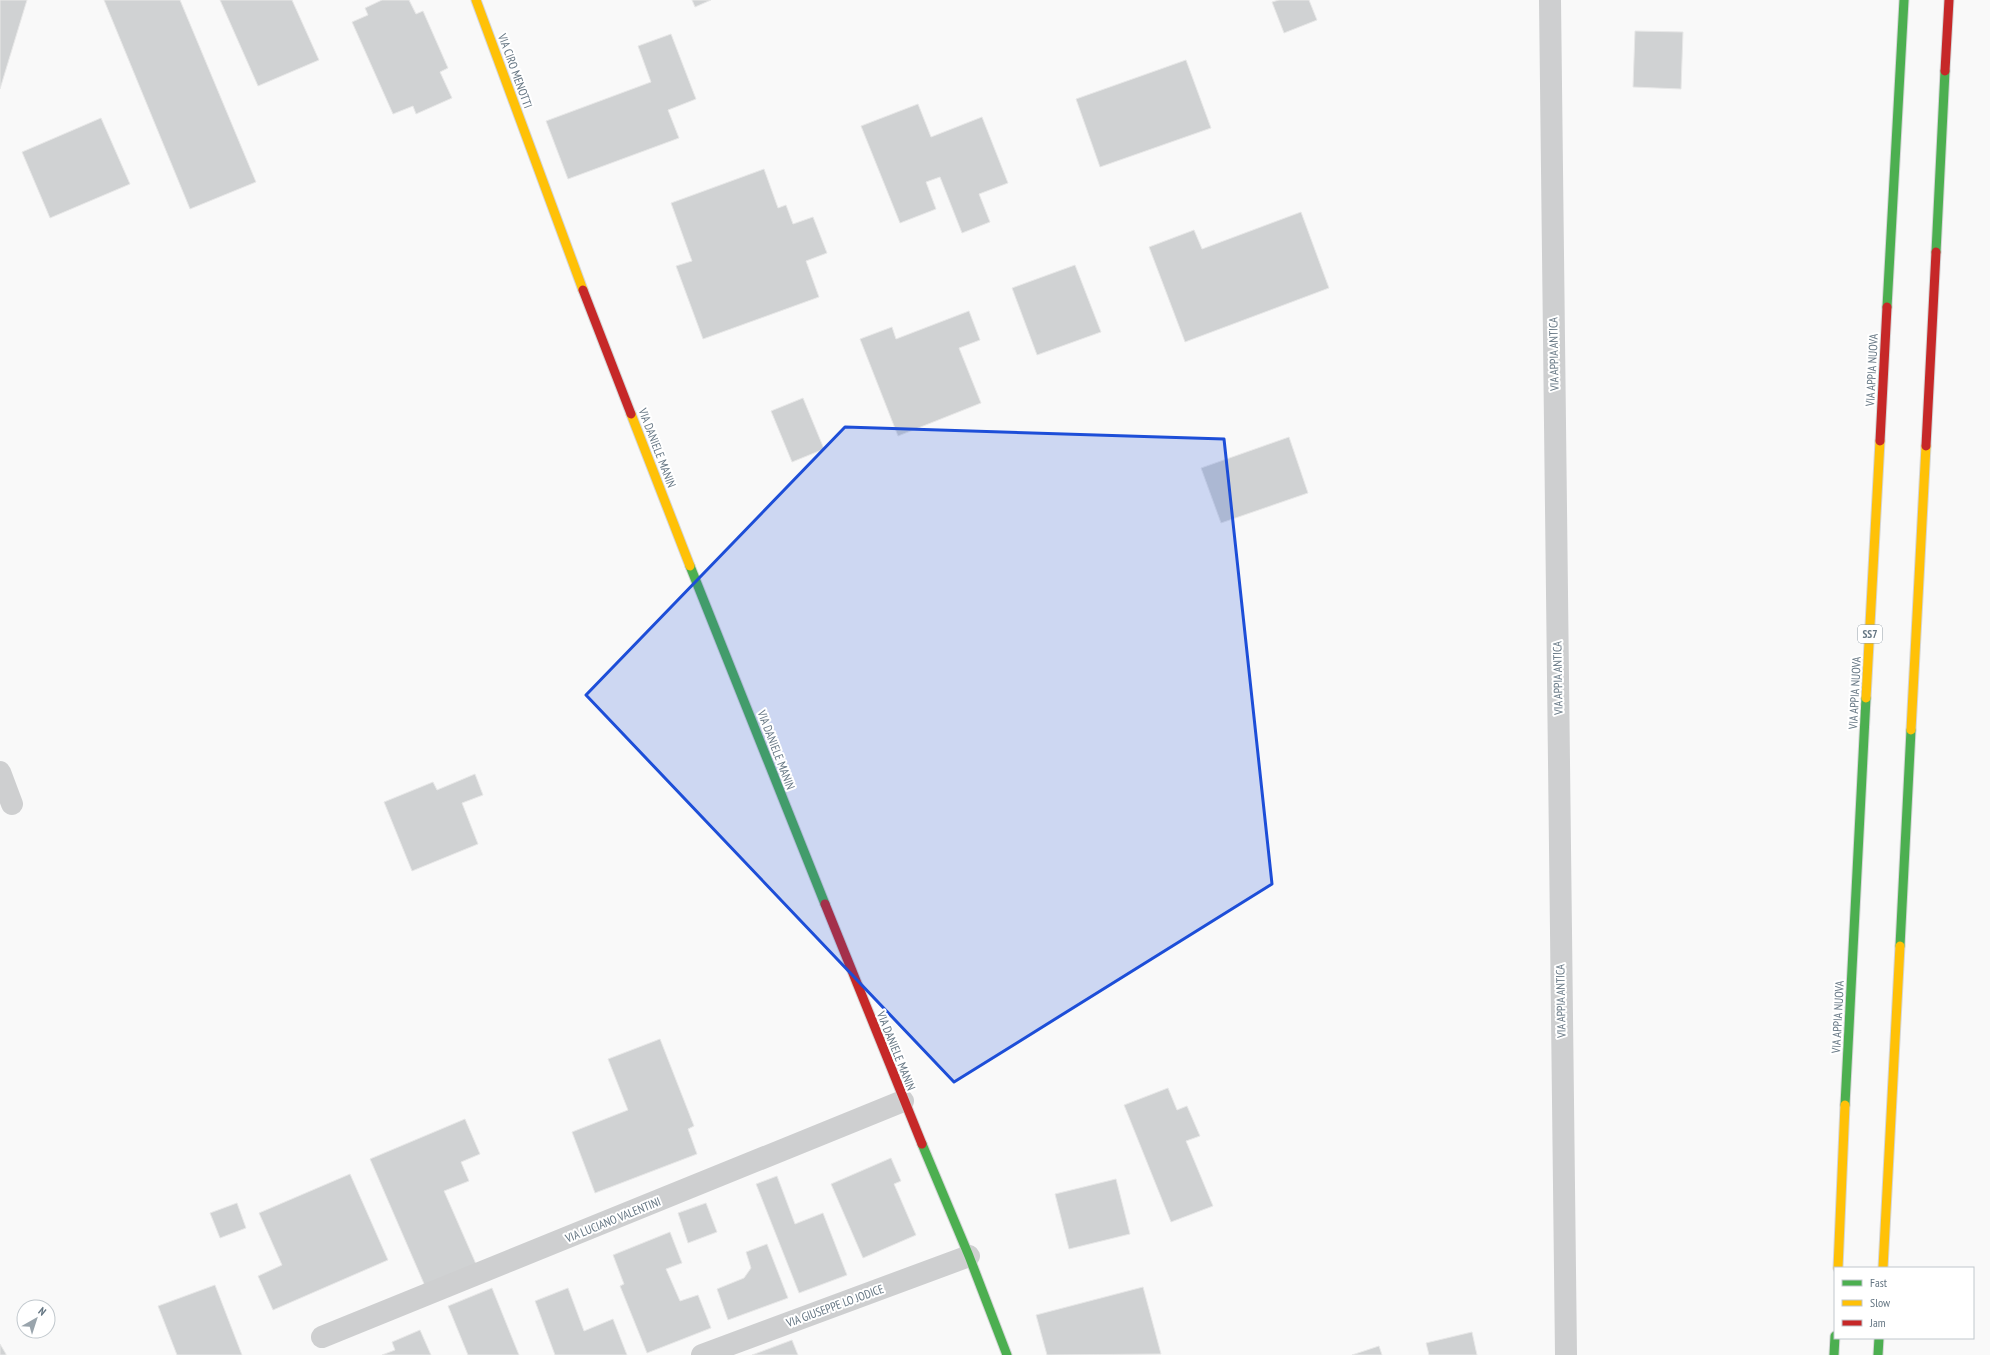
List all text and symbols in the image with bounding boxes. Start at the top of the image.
street label: VIA CIRO MENOTTI [495,31,536,110]
street label: VIA APPIA ANTICA [1545,317,1562,392]
street label: VIA APPIA NUOVA [1862,333,1881,408]
street label: VIA DANIELE MANIN [635,405,680,490]
road number: SS7 [1858,625,1882,643]
street label: VIA APPIA ANTICA [1549,641,1566,716]
street label: VIA APPIA NUOVA [1845,656,1864,731]
street label: VIA DANIELE MANIN [754,707,799,792]
street label: VIA APPIA ANTICA [1552,964,1569,1039]
street label: VIA APPIA NUOVA [1828,980,1847,1055]
street label: VIA DANIELE MANIN [873,1008,919,1093]
street label: VIA LUCIANO VALENTINI [562,1194,663,1246]
legend [1834,1267,1974,1339]
text: Fast [1870,1275,1888,1290]
street label: VIA GIUSEPPE LO JODICE [783,1281,886,1330]
text: Slow [1870,1295,1891,1310]
north arrow [16,1299,56,1339]
text: N [36,1304,49,1319]
text: Jam [1869,1315,1886,1330]

